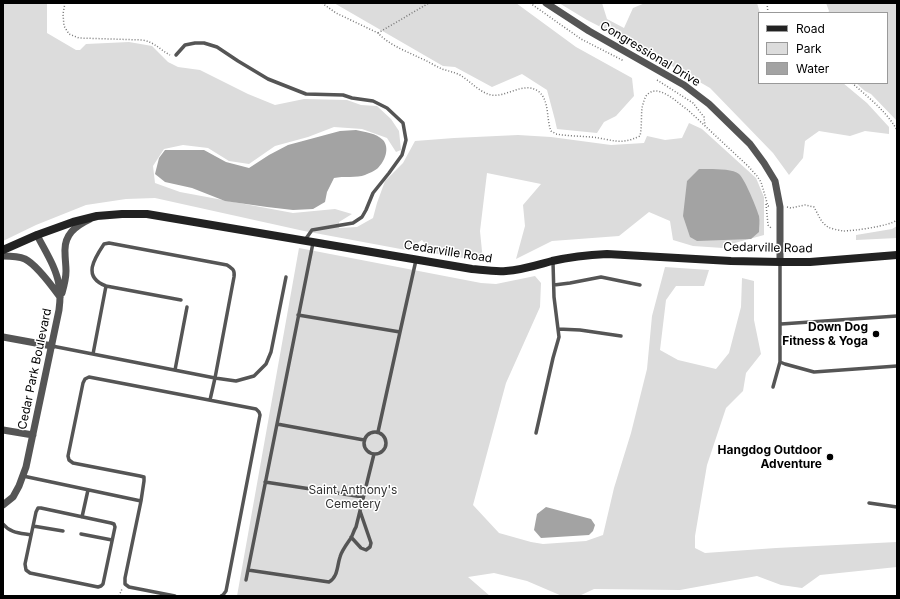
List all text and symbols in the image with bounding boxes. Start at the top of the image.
legend [758,12,888,84]
street label: Congressional Drive [597,18,703,90]
text: Road [796,21,825,36]
text: Park [796,41,822,56]
text: Water [796,61,829,76]
street label: Cedarville Road [403,238,493,266]
street label: Cedarville Road [723,240,813,256]
street label: Cedar Park Boulevard [15,307,55,431]
place label: Down Dog Fitness & Yoga [782,320,868,348]
marker: Down Dog Fitness & Yoga [871,329,881,339]
place label: Hangdog Outdoor Adventure [718,443,822,471]
marker: Hangdog Outdoor Adventure [825,452,835,462]
park label: Saint Anthony's Cemetery [309,483,397,511]

